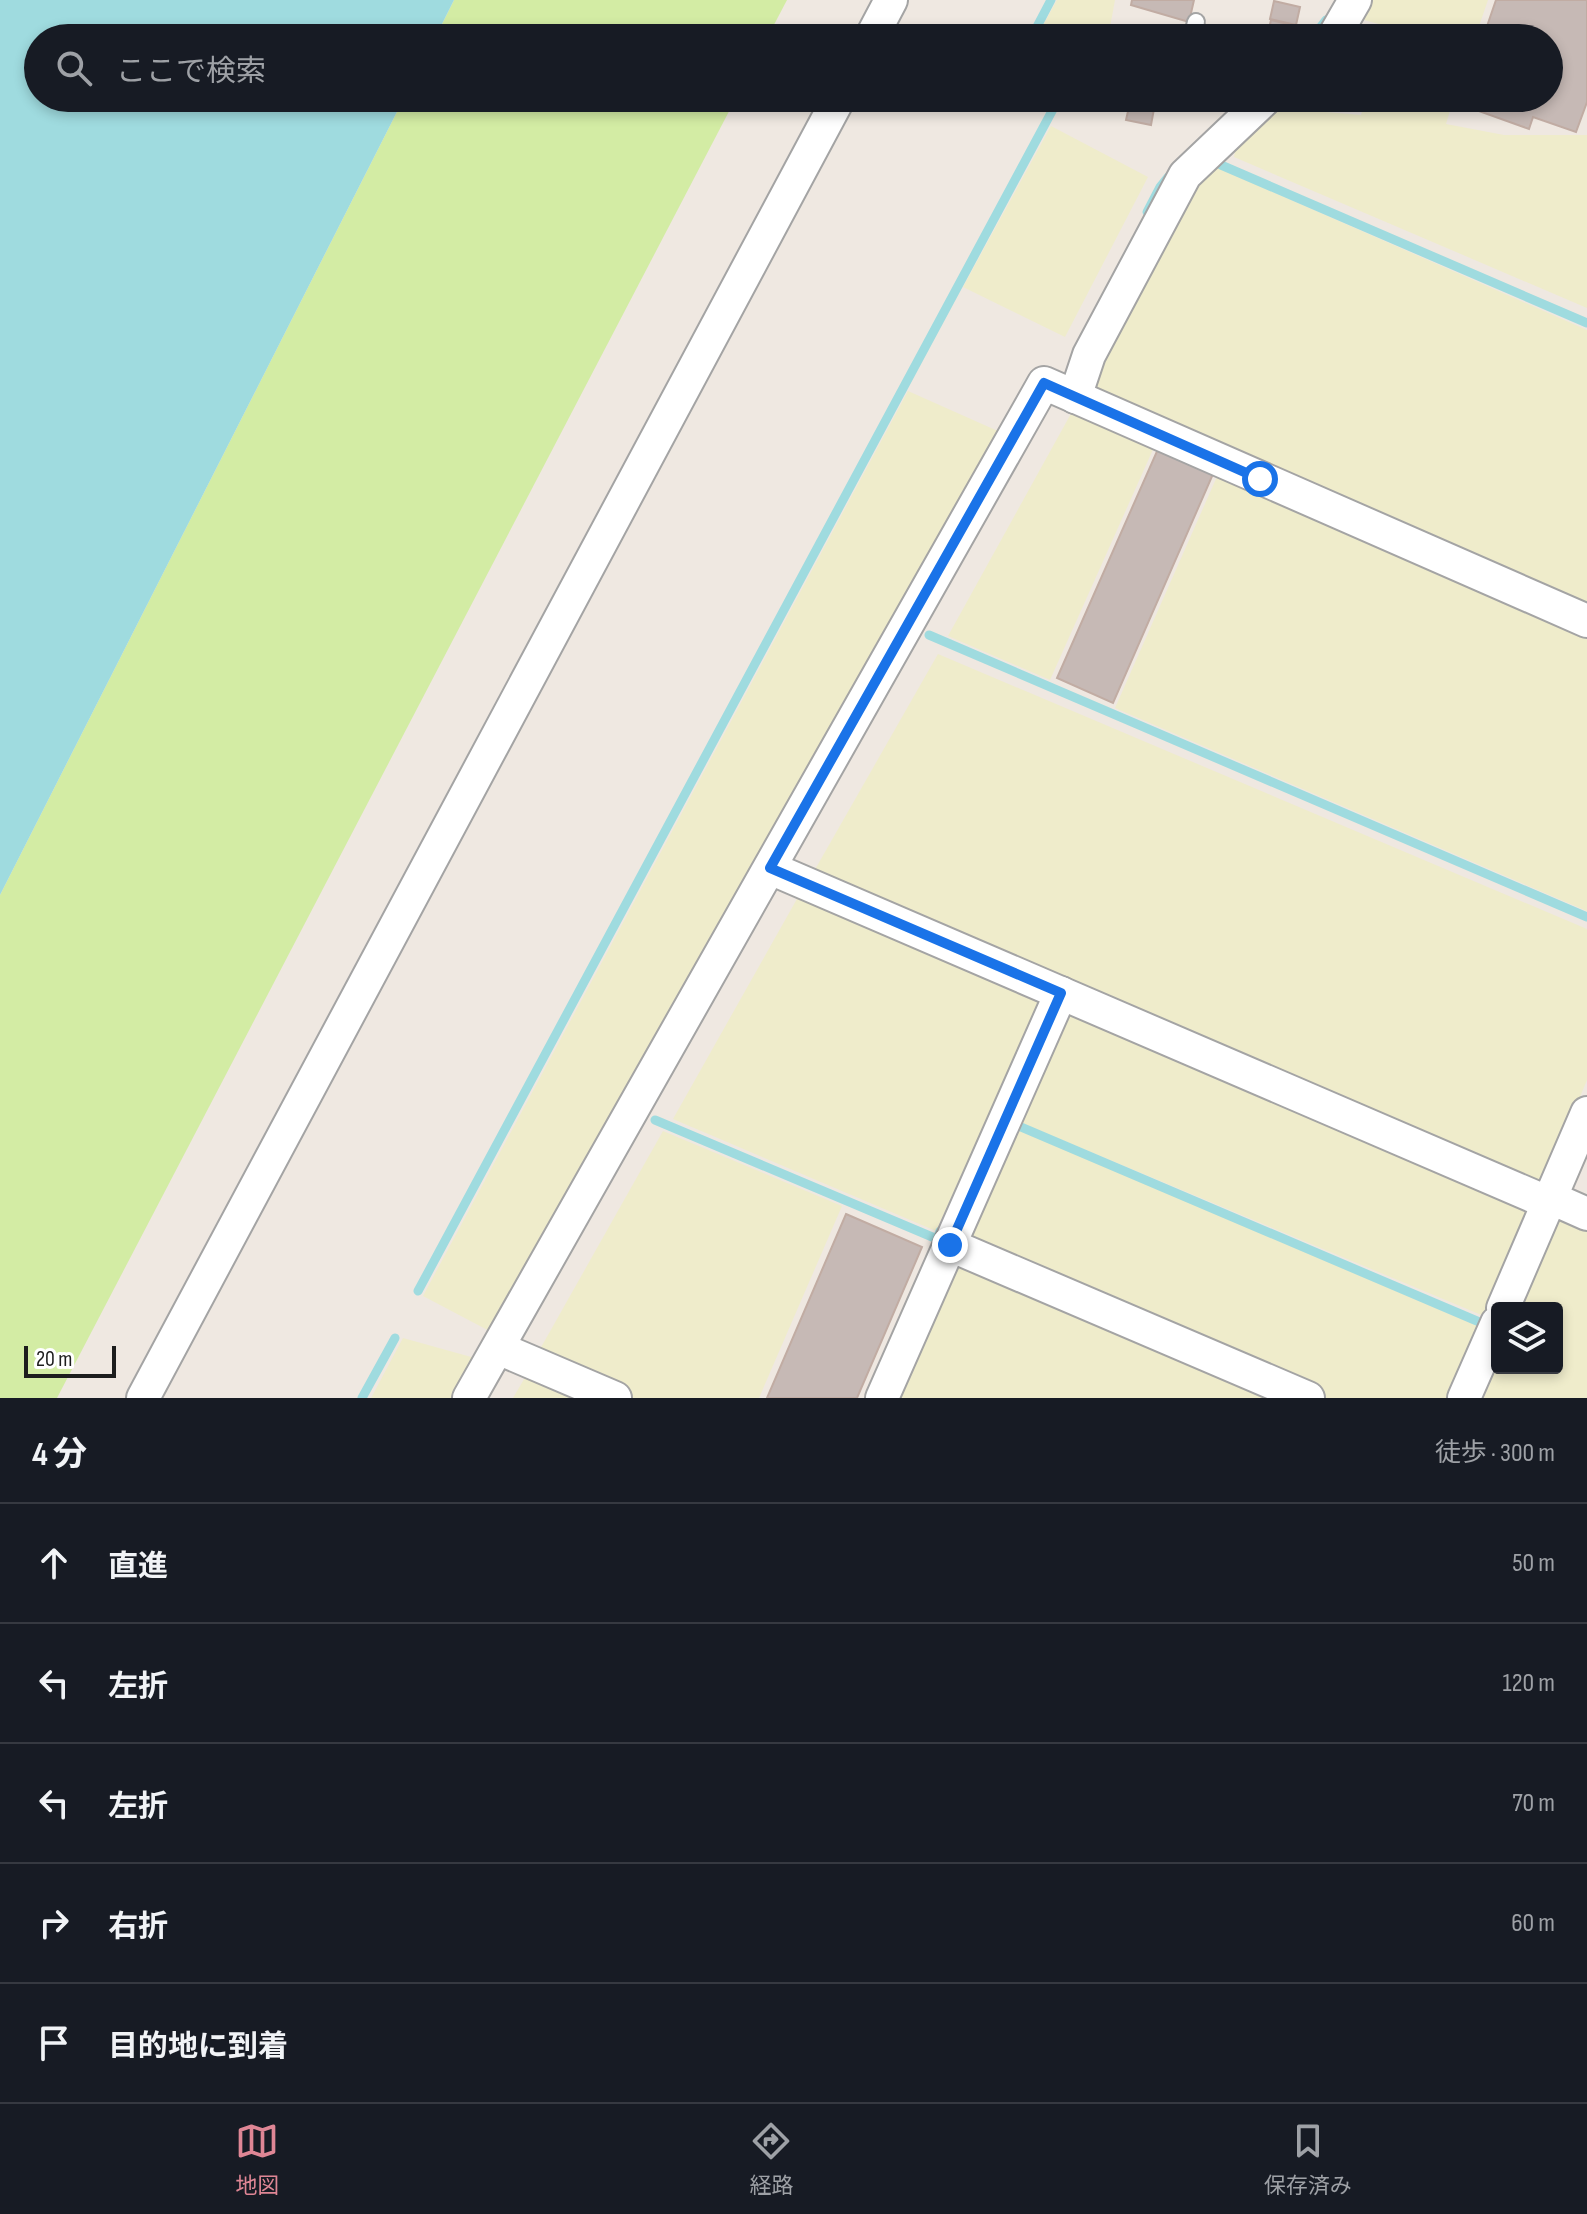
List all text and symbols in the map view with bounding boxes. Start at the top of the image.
search box [24,24,1563,112]
icon: search [52,46,96,90]
text: ここで検索 [116,54,266,90]
route start [1242,461,1278,497]
route end [932,1227,968,1263]
map controls [1491,1302,1563,1374]
button: layers [1491,1302,1563,1374]
scale bar [24,1342,116,1378]
text: 20 m [36,1346,73,1373]
text: 4 分 [32,1434,87,1475]
text: 徒歩 · 300 m [1435,1438,1555,1469]
icon: ahead [32,1541,76,1585]
text: 50 m [1512,1548,1555,1579]
text: 直進 [108,1549,168,1585]
icon: left [32,1661,76,1705]
text: 120 m [1502,1668,1555,1699]
text: 左折 [108,1669,168,1705]
icon: left [32,1781,76,1825]
text: 70 m [1512,1788,1555,1819]
text: 左折 [108,1789,168,1825]
icon: right [32,1901,76,1945]
text: 60 m [1511,1908,1555,1939]
text: 右折 [108,1909,168,1945]
icon: arrive [32,2021,76,2065]
text: 目的地に到着 [108,2029,288,2065]
tab: 地図 [235,2119,279,2200]
tab: 経路 [749,2119,794,2200]
tab: 保存済み [1264,2119,1352,2200]

